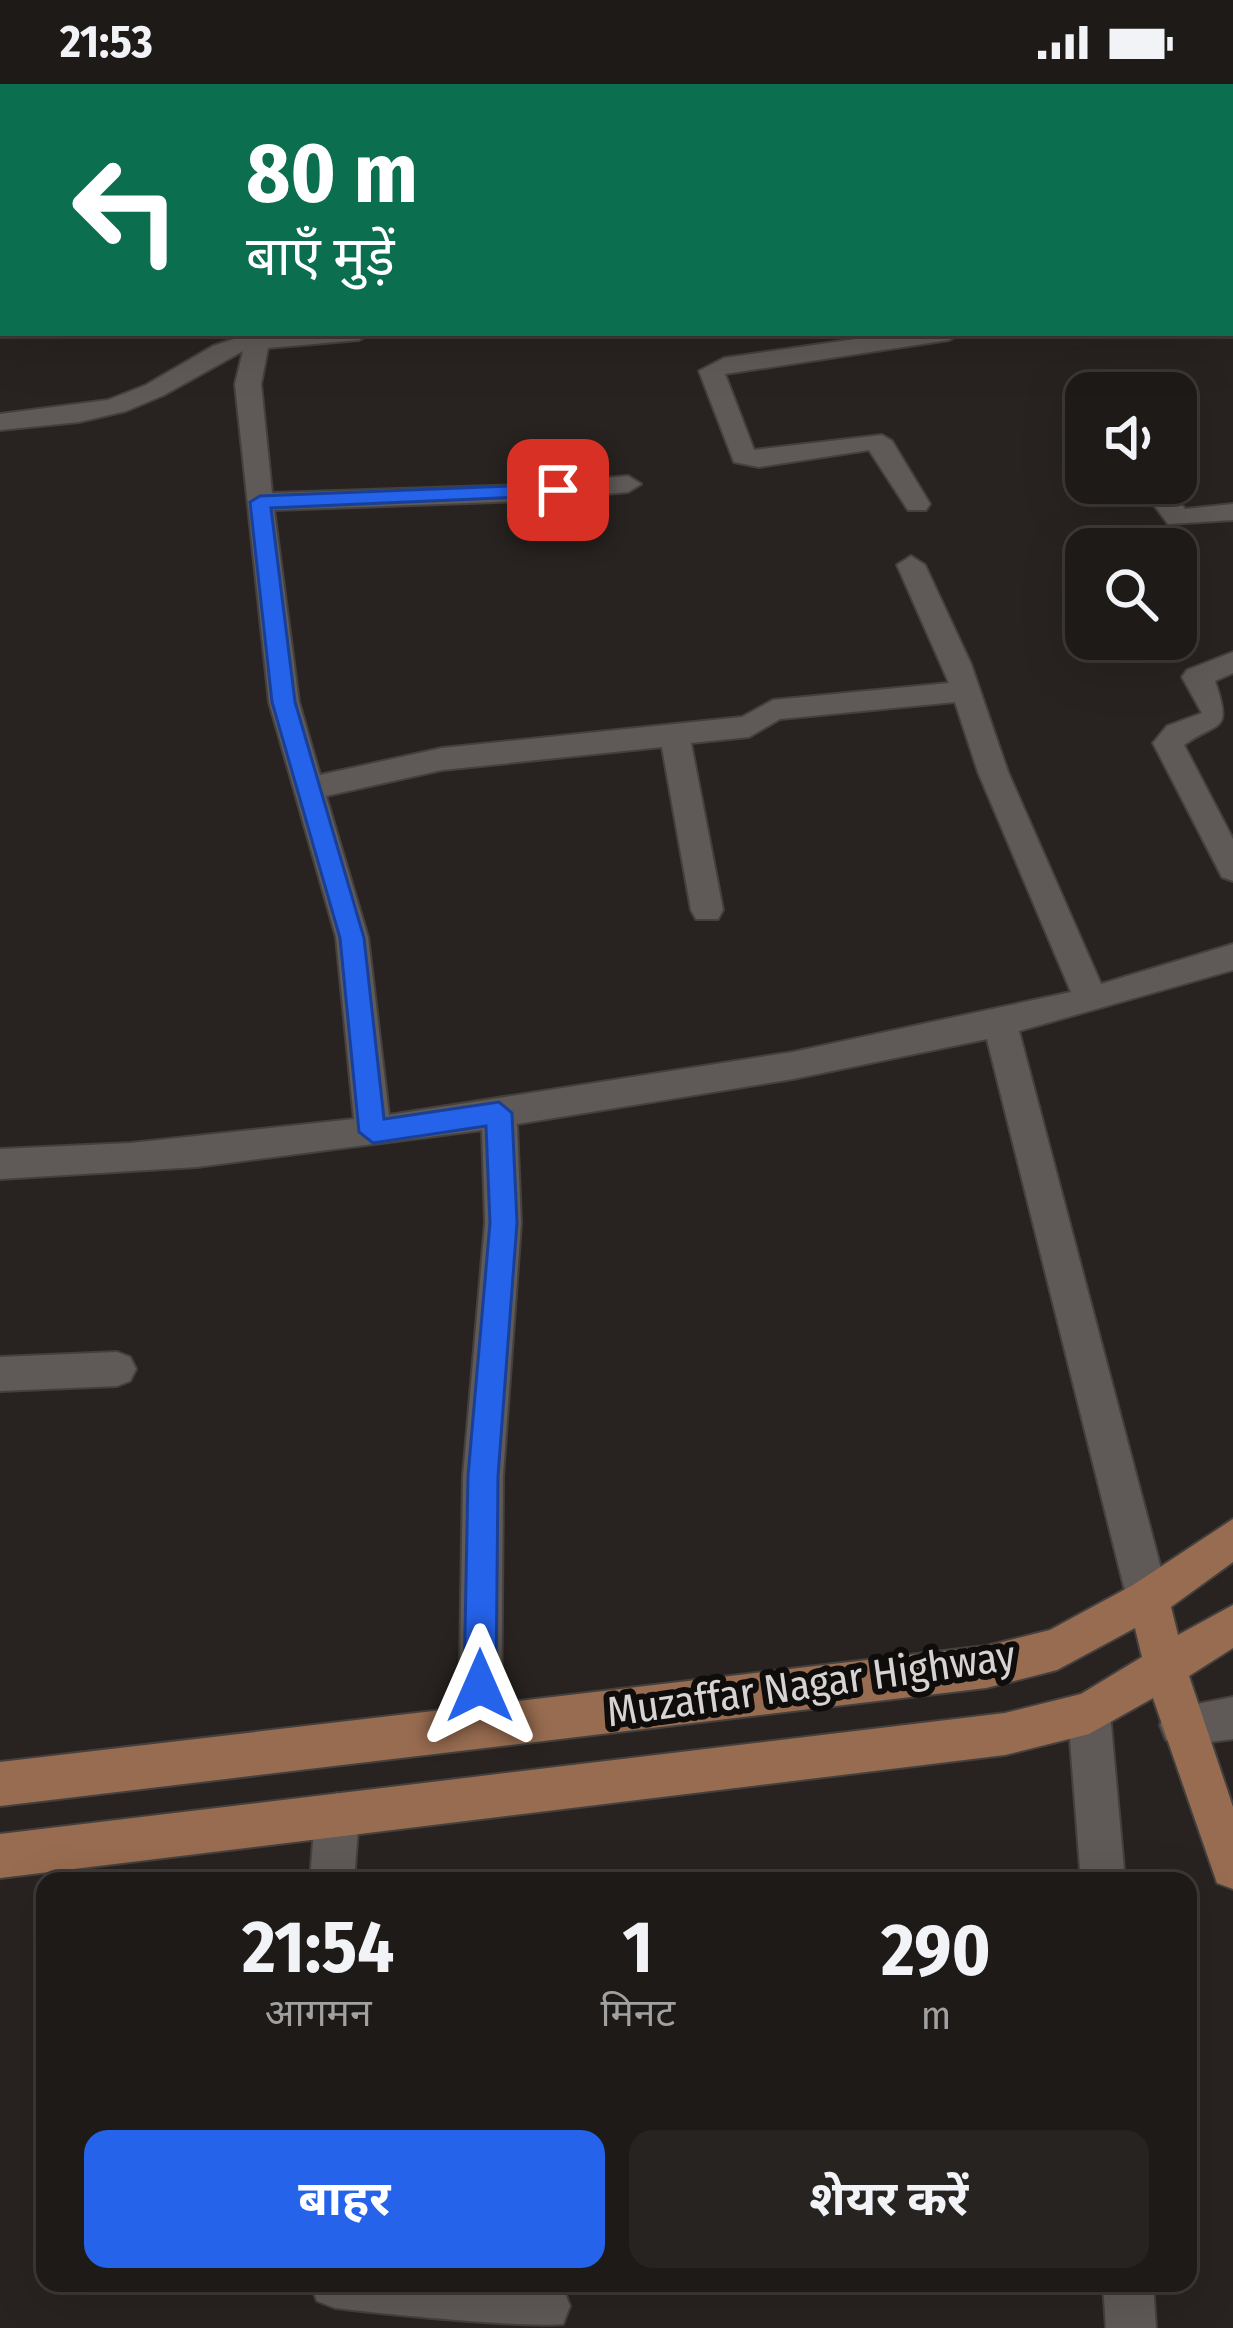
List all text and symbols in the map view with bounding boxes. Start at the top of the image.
text: 21:53 [60,15,153,69]
text: 80 m [246,123,418,224]
icon: left [48,132,204,288]
text: बाएँ मुड़ें [246,225,395,289]
map controls [1065,372,1197,660]
button: sound [1065,372,1197,504]
pin [507,439,609,541]
icon: arrive [525,457,591,523]
button: search [1065,528,1197,660]
position arrow [417,1623,543,1749]
street label: Muzaffar Nagar Highway [604,1631,1019,1737]
text: 21:54 [242,1905,394,1991]
text: 1 [623,1905,653,1991]
text: 290 [881,1908,991,1994]
text: आगमन [265,1990,372,2036]
text: मिनट [600,1990,675,2036]
text: m [921,1993,951,2039]
button: बाहर [84,2130,605,2268]
button: शेयर करें [629,2130,1149,2268]

